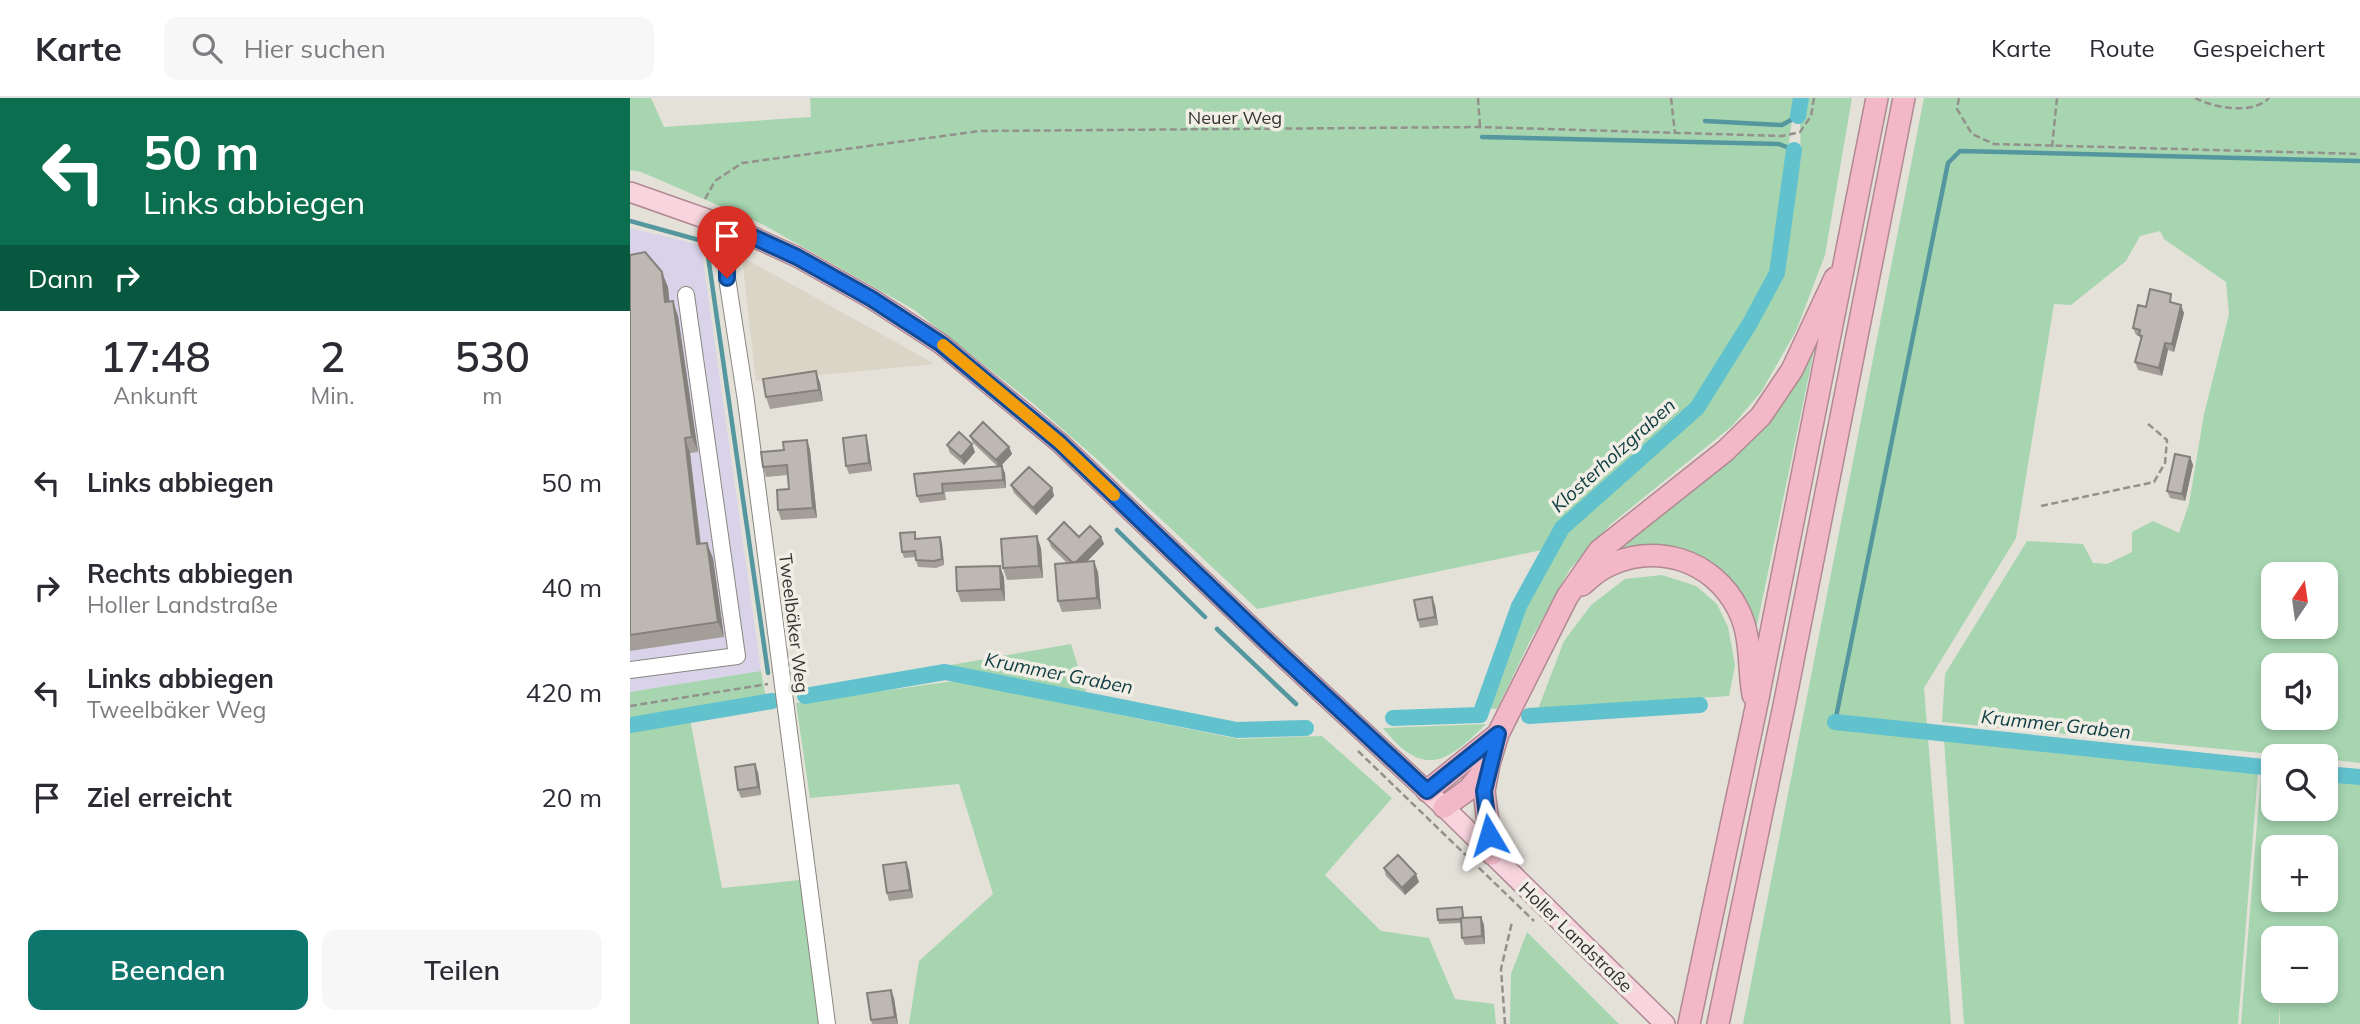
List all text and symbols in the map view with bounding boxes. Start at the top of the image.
search box [164,17,654,80]
text: Karte [35,28,122,69]
icon: search [188,29,226,67]
text: Hier suchen [244,32,386,65]
text: Karte [1991,33,2051,63]
text: Route [2089,33,2155,63]
text: Gespeichert [2193,33,2325,63]
street label: Neuer Weg [1188,106,1282,129]
text: 50 m [143,121,259,182]
icon: left [28,126,119,217]
text: Links abbiegen [143,182,365,222]
pin [697,206,757,278]
icon: arrive [708,217,746,255]
icon: right [108,259,146,297]
text: Dann [28,262,94,295]
text: 17:48 [100,330,211,383]
text: 2 [320,330,345,383]
text: 530 [454,330,530,383]
text: Ankunft [113,381,197,410]
text: Min. [311,381,355,410]
text: m [482,381,502,410]
water label: Klosterholzgraben [1546,393,1680,517]
icon: left [28,464,66,502]
text: Links abbiegen [87,466,274,499]
text: 50 m [541,466,602,499]
street label: Tweelbäker Weg [774,552,814,694]
text: Rechts abbiegen [87,557,293,590]
north arrow [2261,562,2338,639]
map controls [2261,562,2338,1003]
icon: right [28,569,66,607]
text: 40 m [541,571,602,604]
text: Holler Landstraße [87,590,278,619]
water label: Krummer Graben [983,647,1135,699]
button: sound [2261,653,2338,730]
text: Links abbiegen [87,662,274,695]
icon: left [28,674,66,712]
text: 420 m [526,676,602,709]
text: Tweelbäker Weg [87,695,266,724]
water label: Krummer Graben [1980,704,2132,744]
button: search [2261,744,2338,821]
icon: arrive [28,779,66,817]
text: Ziel erreicht [87,781,232,814]
text: 20 m [541,781,602,814]
position arrow [1452,798,1526,872]
button: + [2261,835,2338,912]
street label: Holler Landstraße [1514,877,1638,997]
button: − [2261,926,2338,1003]
button: Beenden [28,930,308,1010]
button: Teilen [322,930,602,1010]

